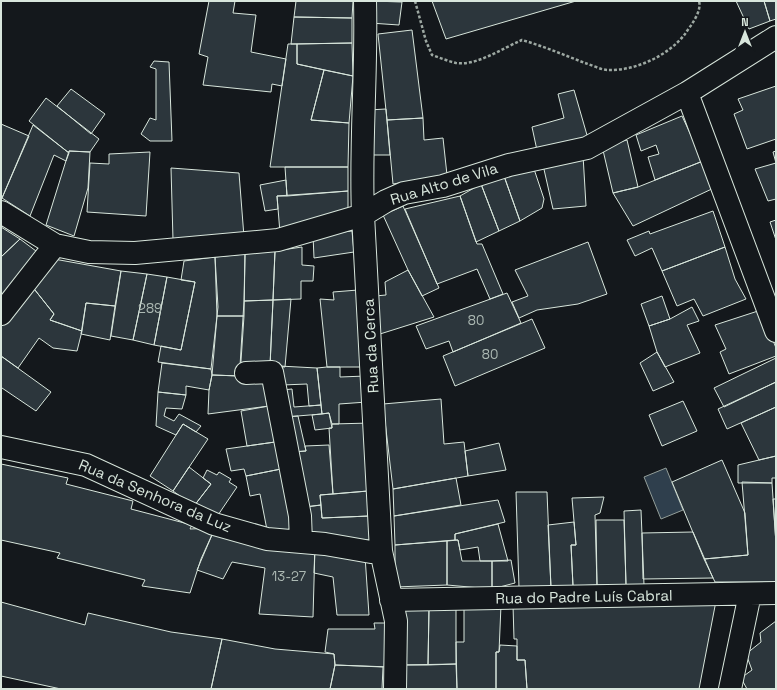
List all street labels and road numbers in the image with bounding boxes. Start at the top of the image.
street label: Rua Alto de Vila [388,158,500,209]
street label: Rua da Cerca [359,298,382,394]
street label: Rua da Senhora da Luz [76,455,234,536]
street label: Rua do Padre Luís Cabral [495,585,673,608]

